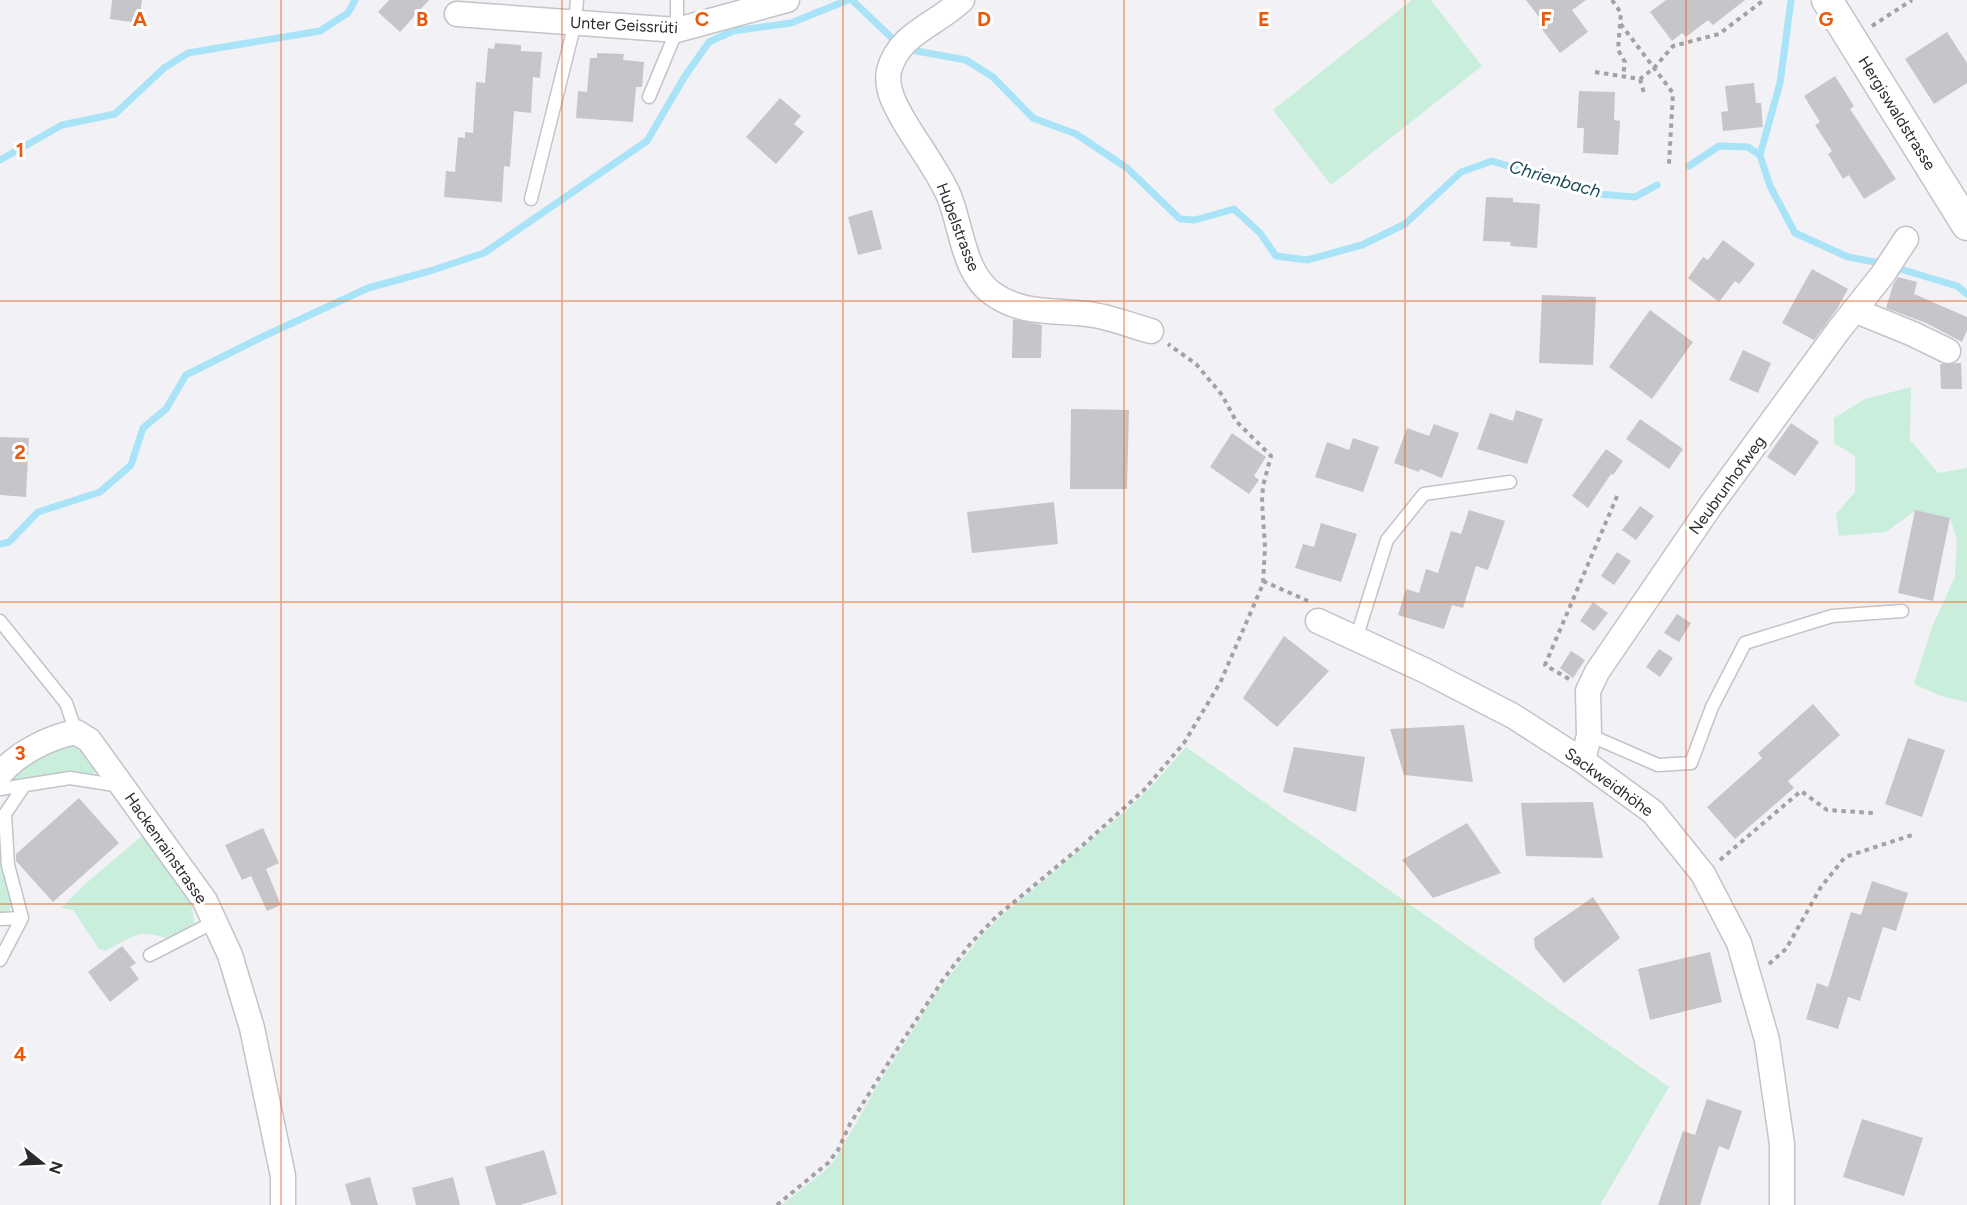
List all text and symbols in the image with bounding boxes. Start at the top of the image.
text: A [133,7,148,31]
text: B [416,7,428,31]
text: C [695,7,709,31]
text: D [977,7,991,31]
text: E [1258,7,1270,31]
text: F [1540,7,1552,31]
text: G [1819,7,1834,31]
street label: Unter Geissrüti [570,13,678,37]
street label: Hergiswaldstrasse [1854,52,1940,174]
text: 1 [16,138,24,162]
water label: Chrienbach [1507,155,1603,203]
street label: Hubelstrasse [932,180,984,274]
street label: Neubrunhofweg [1685,432,1769,538]
text: 2 [14,440,26,464]
text: 3 [14,741,26,765]
street label: Sackweidhöhe [1561,744,1657,821]
street label: Hackenrainstrasse [121,789,212,907]
text: 4 [14,1042,27,1066]
north arrow [12,1133,72,1193]
text: N [45,1159,67,1176]

